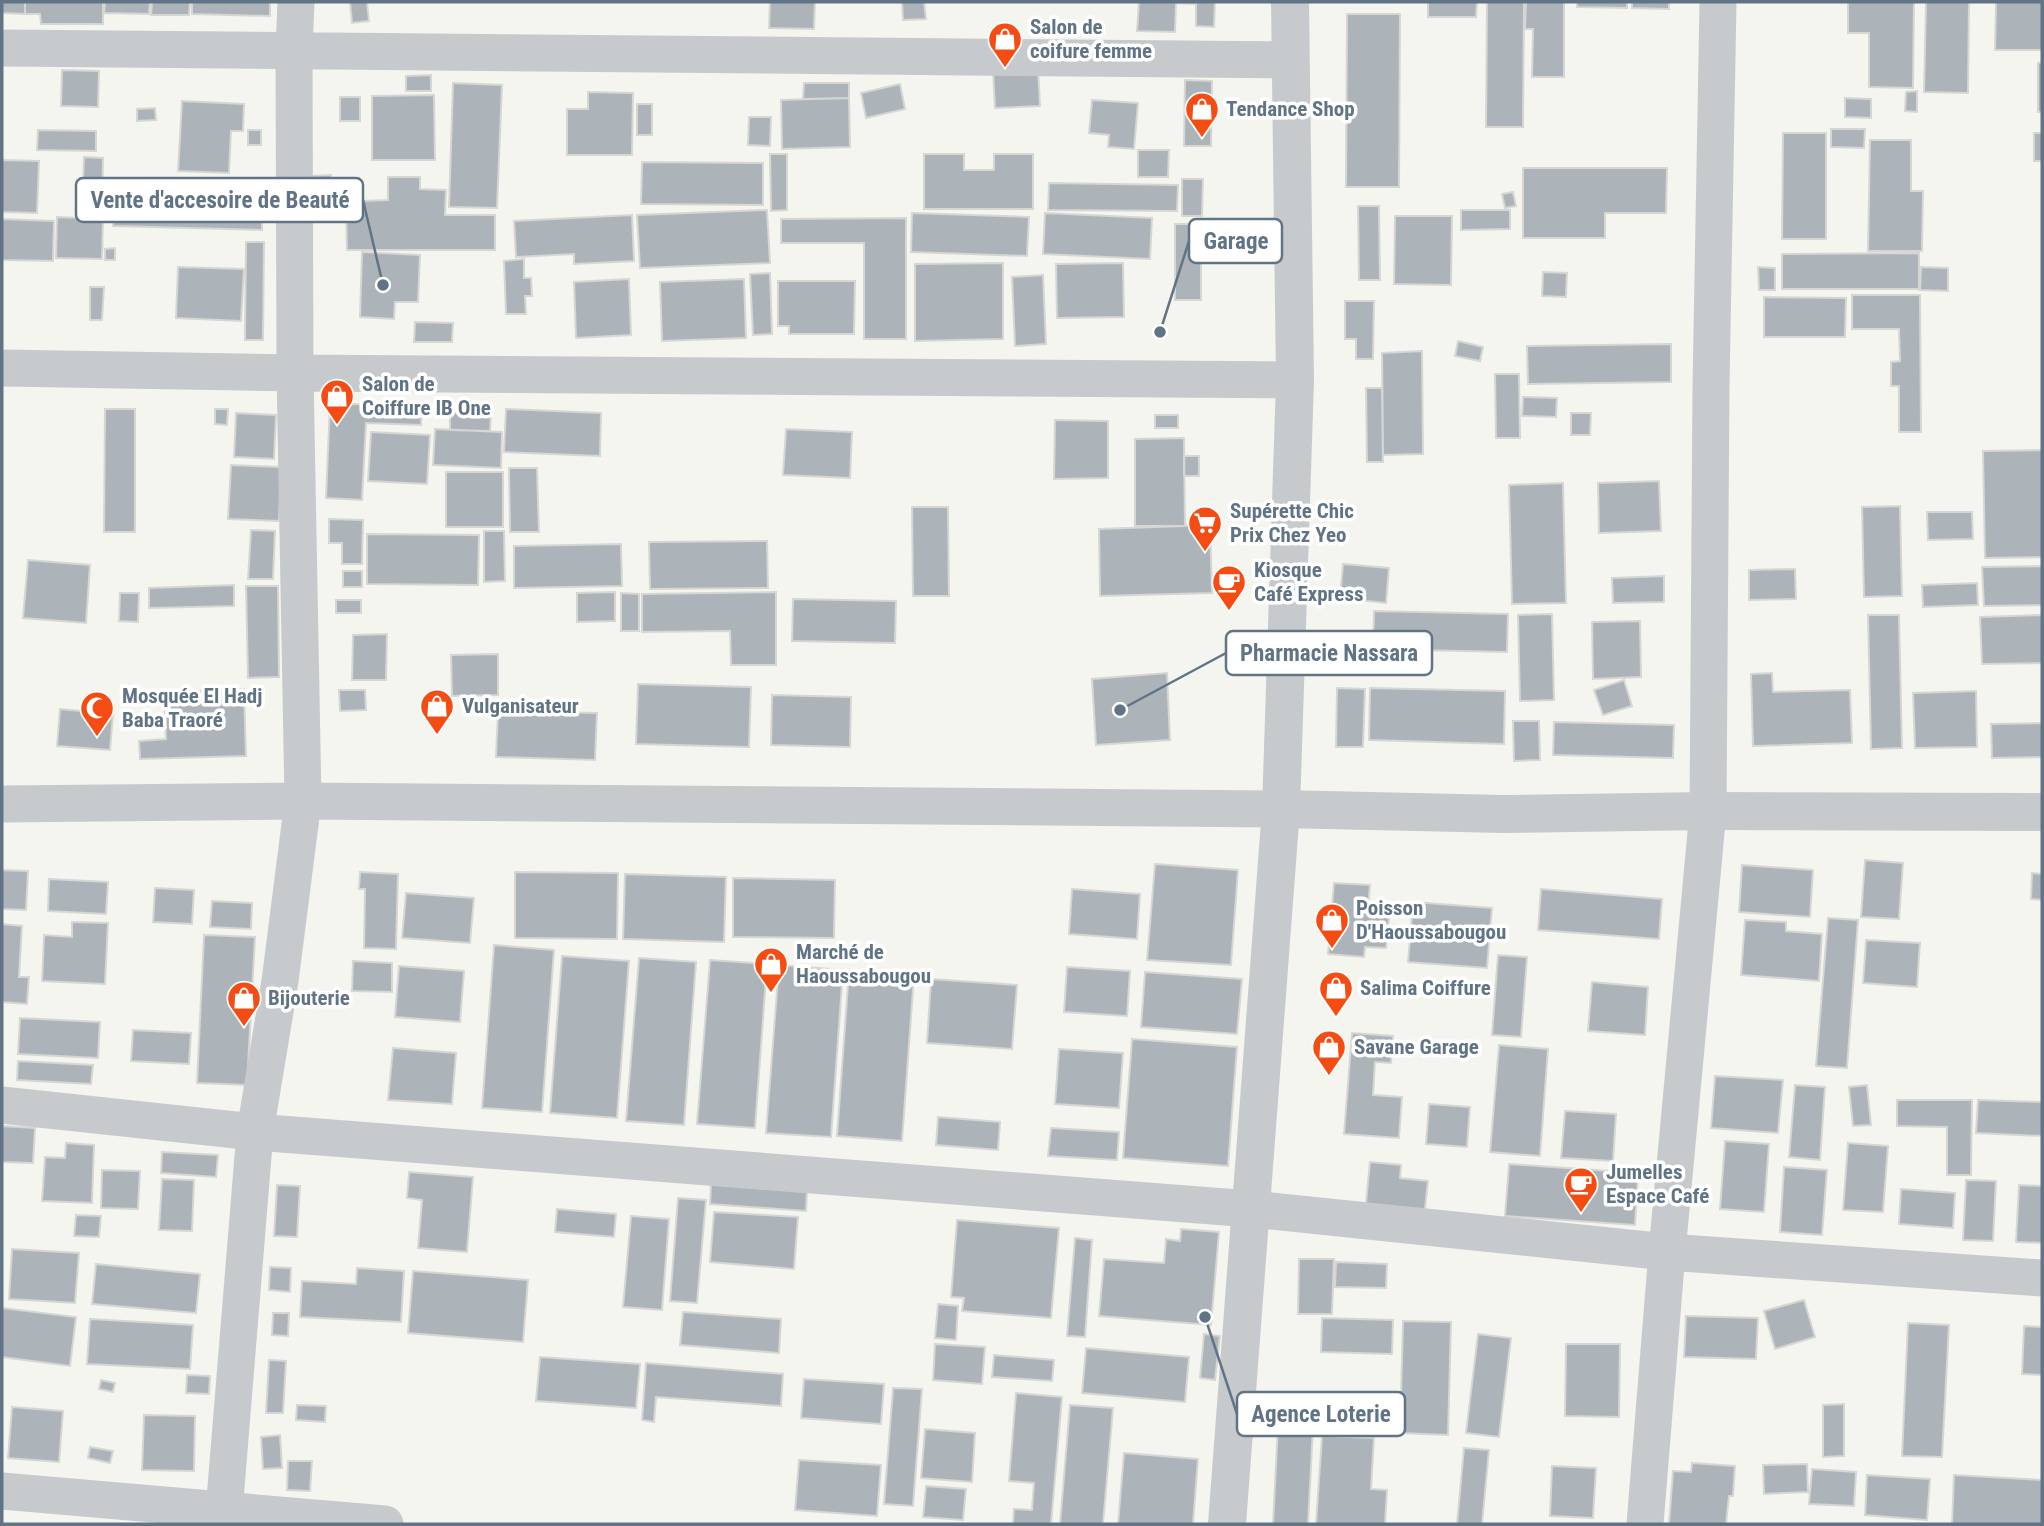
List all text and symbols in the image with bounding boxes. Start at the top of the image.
place label: Salon de coifure femme [1030,15,1152,63]
shop icon: Salon de coifure femme [986,20,1024,69]
shop icon: Tendance Shop [1183,90,1221,139]
place label: Tendance Shop [1226,97,1355,121]
callout: Vente d'accesoire de Beauté [76,178,363,222]
text: Vente d'accesoire de Beauté [90,187,350,214]
callout: Garage [1189,219,1282,263]
text: Garage [1204,228,1269,255]
place label: Salon de Coiffure IB One [362,372,491,420]
shop icon: Salon de Coiffure IB One [318,377,356,426]
place label: Supérette Chic Prix Chez Yeo [1230,499,1354,547]
supermarket icon: Supérette Chic Prix Chez Yeo [1186,504,1224,553]
place label: Kiosque Café Express [1254,558,1363,606]
cafe icon: Kiosque Café Express [1210,563,1248,612]
callout: Pharmacie Nassara [1226,631,1432,675]
text: Pharmacie Nassara [1240,640,1418,667]
place label: Mosquée El Hadj Baba Traoré [122,684,262,732]
shop icon: Vulganisateur [418,687,456,736]
mosque icon: Mosquée El Hadj Baba Traoré [78,689,116,738]
place label: Vulganisateur [462,694,579,718]
place label: Poisson D'Haoussabougou [1356,896,1506,944]
shop icon: Poisson D'Haoussabougou [1313,901,1351,950]
place label: Marché de Haoussabougou [796,940,931,988]
shop icon: Marché de Haoussabougou [752,945,790,994]
shop icon: Salima Coiffure [1317,969,1355,1018]
place label: Salima Coiffure [1360,976,1491,1000]
shop icon: Bijouterie [225,979,263,1028]
place label: Bijouterie [268,986,350,1010]
shop icon: Savane Garage [1310,1028,1348,1077]
place label: Savane Garage [1354,1035,1479,1059]
place label: Jumelles Espace Café [1606,1160,1709,1208]
cafe icon: Jumelles Espace Café [1562,1165,1600,1214]
callout: Agence Loterie [1237,1392,1405,1436]
text: Agence Loterie [1251,1401,1391,1428]

